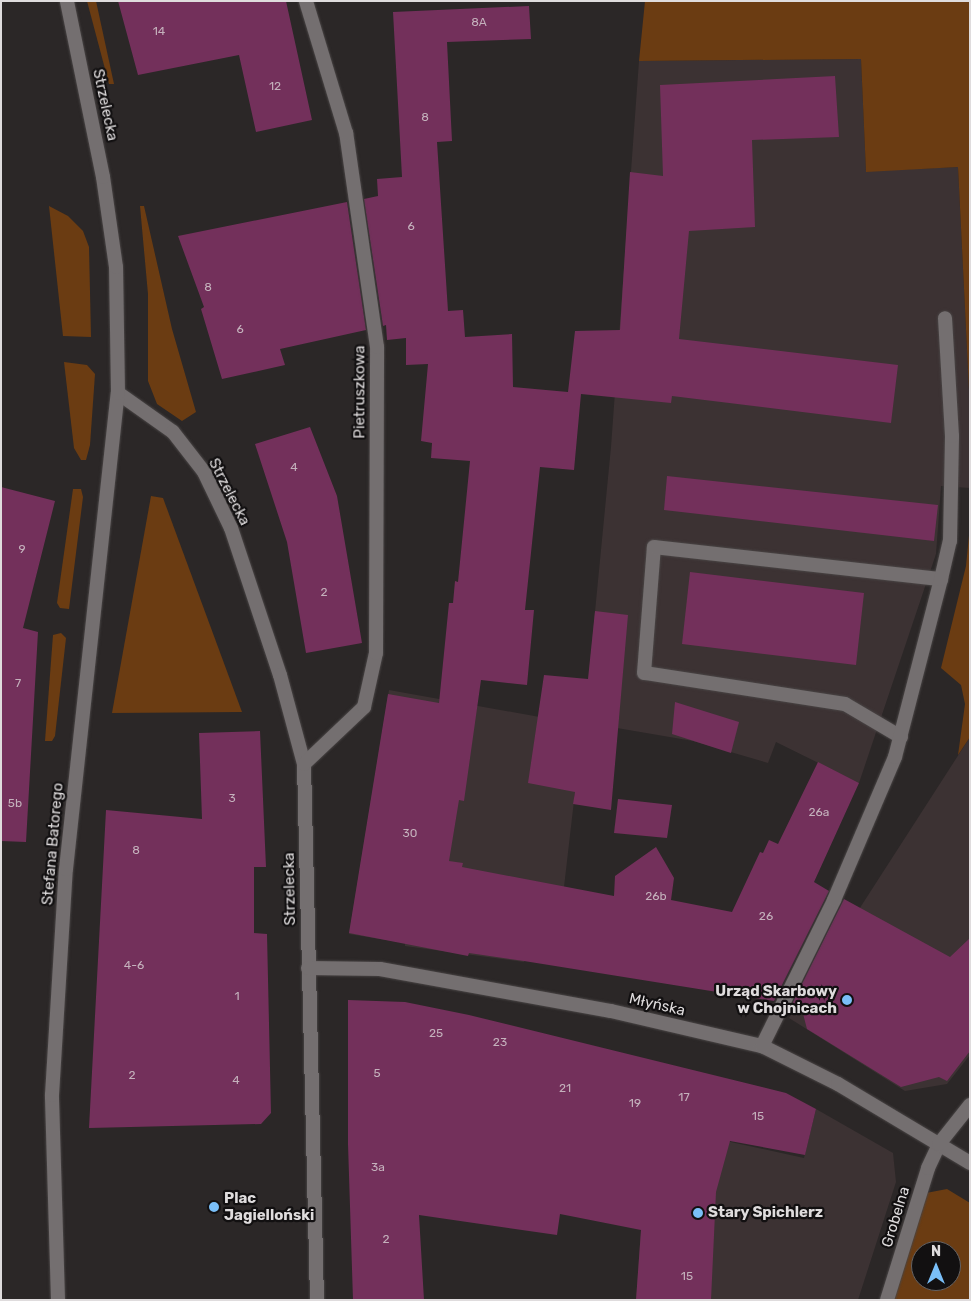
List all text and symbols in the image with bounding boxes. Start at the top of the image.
house number: 8A [471,16,487,30]
house number: 14 [153,25,165,39]
street label: Strzelecka [89,67,121,143]
house number: 12 [269,80,281,94]
house number: 8 [421,111,429,125]
house number: 6 [407,220,415,234]
house number: 8 [204,281,212,295]
house number: 6 [236,323,244,337]
street label: Pietruszkowa [351,345,369,439]
street label: Strzelecka [204,455,254,529]
house number: 4 [290,461,298,475]
house number: 9 [18,543,26,557]
house number: 2 [320,586,328,600]
house number: 7 [15,677,21,691]
street label: Stefana Batorego [39,782,67,906]
house number: 3 [228,792,236,806]
house number: 5b [8,797,22,811]
house number: 26a [809,806,829,820]
house number: 30 [403,827,417,841]
house number: 8 [132,844,140,858]
street label: Strzelecka [280,852,300,926]
house number: 26b [645,890,667,904]
house number: 26 [759,910,773,924]
house number: 4-6 [124,959,144,973]
place label: Urząd Skarbowy w Chojnicach [715,982,837,1017]
house number: 1 [234,990,240,1004]
street label: Młyńska [627,990,687,1020]
marker: Urząd Skarbowy w Chojnicach [841,994,853,1006]
house number: 25 [429,1027,443,1041]
house number: 23 [493,1036,507,1050]
house number: 5 [373,1067,381,1081]
house number: 2 [128,1069,136,1083]
house number: 4 [232,1074,240,1088]
house number: 21 [559,1082,571,1096]
house number: 17 [678,1091,690,1105]
house number: 19 [629,1097,641,1111]
house number: 15 [752,1110,764,1124]
house number: 3a [371,1161,385,1175]
street label: Grobelna [878,1184,914,1250]
place label: Plac Jagielloński [224,1189,314,1224]
marker: Plac Jagielloński [208,1201,220,1213]
place label: Stary Spichlerz [708,1204,823,1222]
marker: Stary Spichlerz [692,1207,704,1219]
house number: 2 [382,1233,390,1247]
north arrow [911,1241,961,1291]
text: N [931,1243,941,1260]
house number: 15 [681,1270,693,1284]

